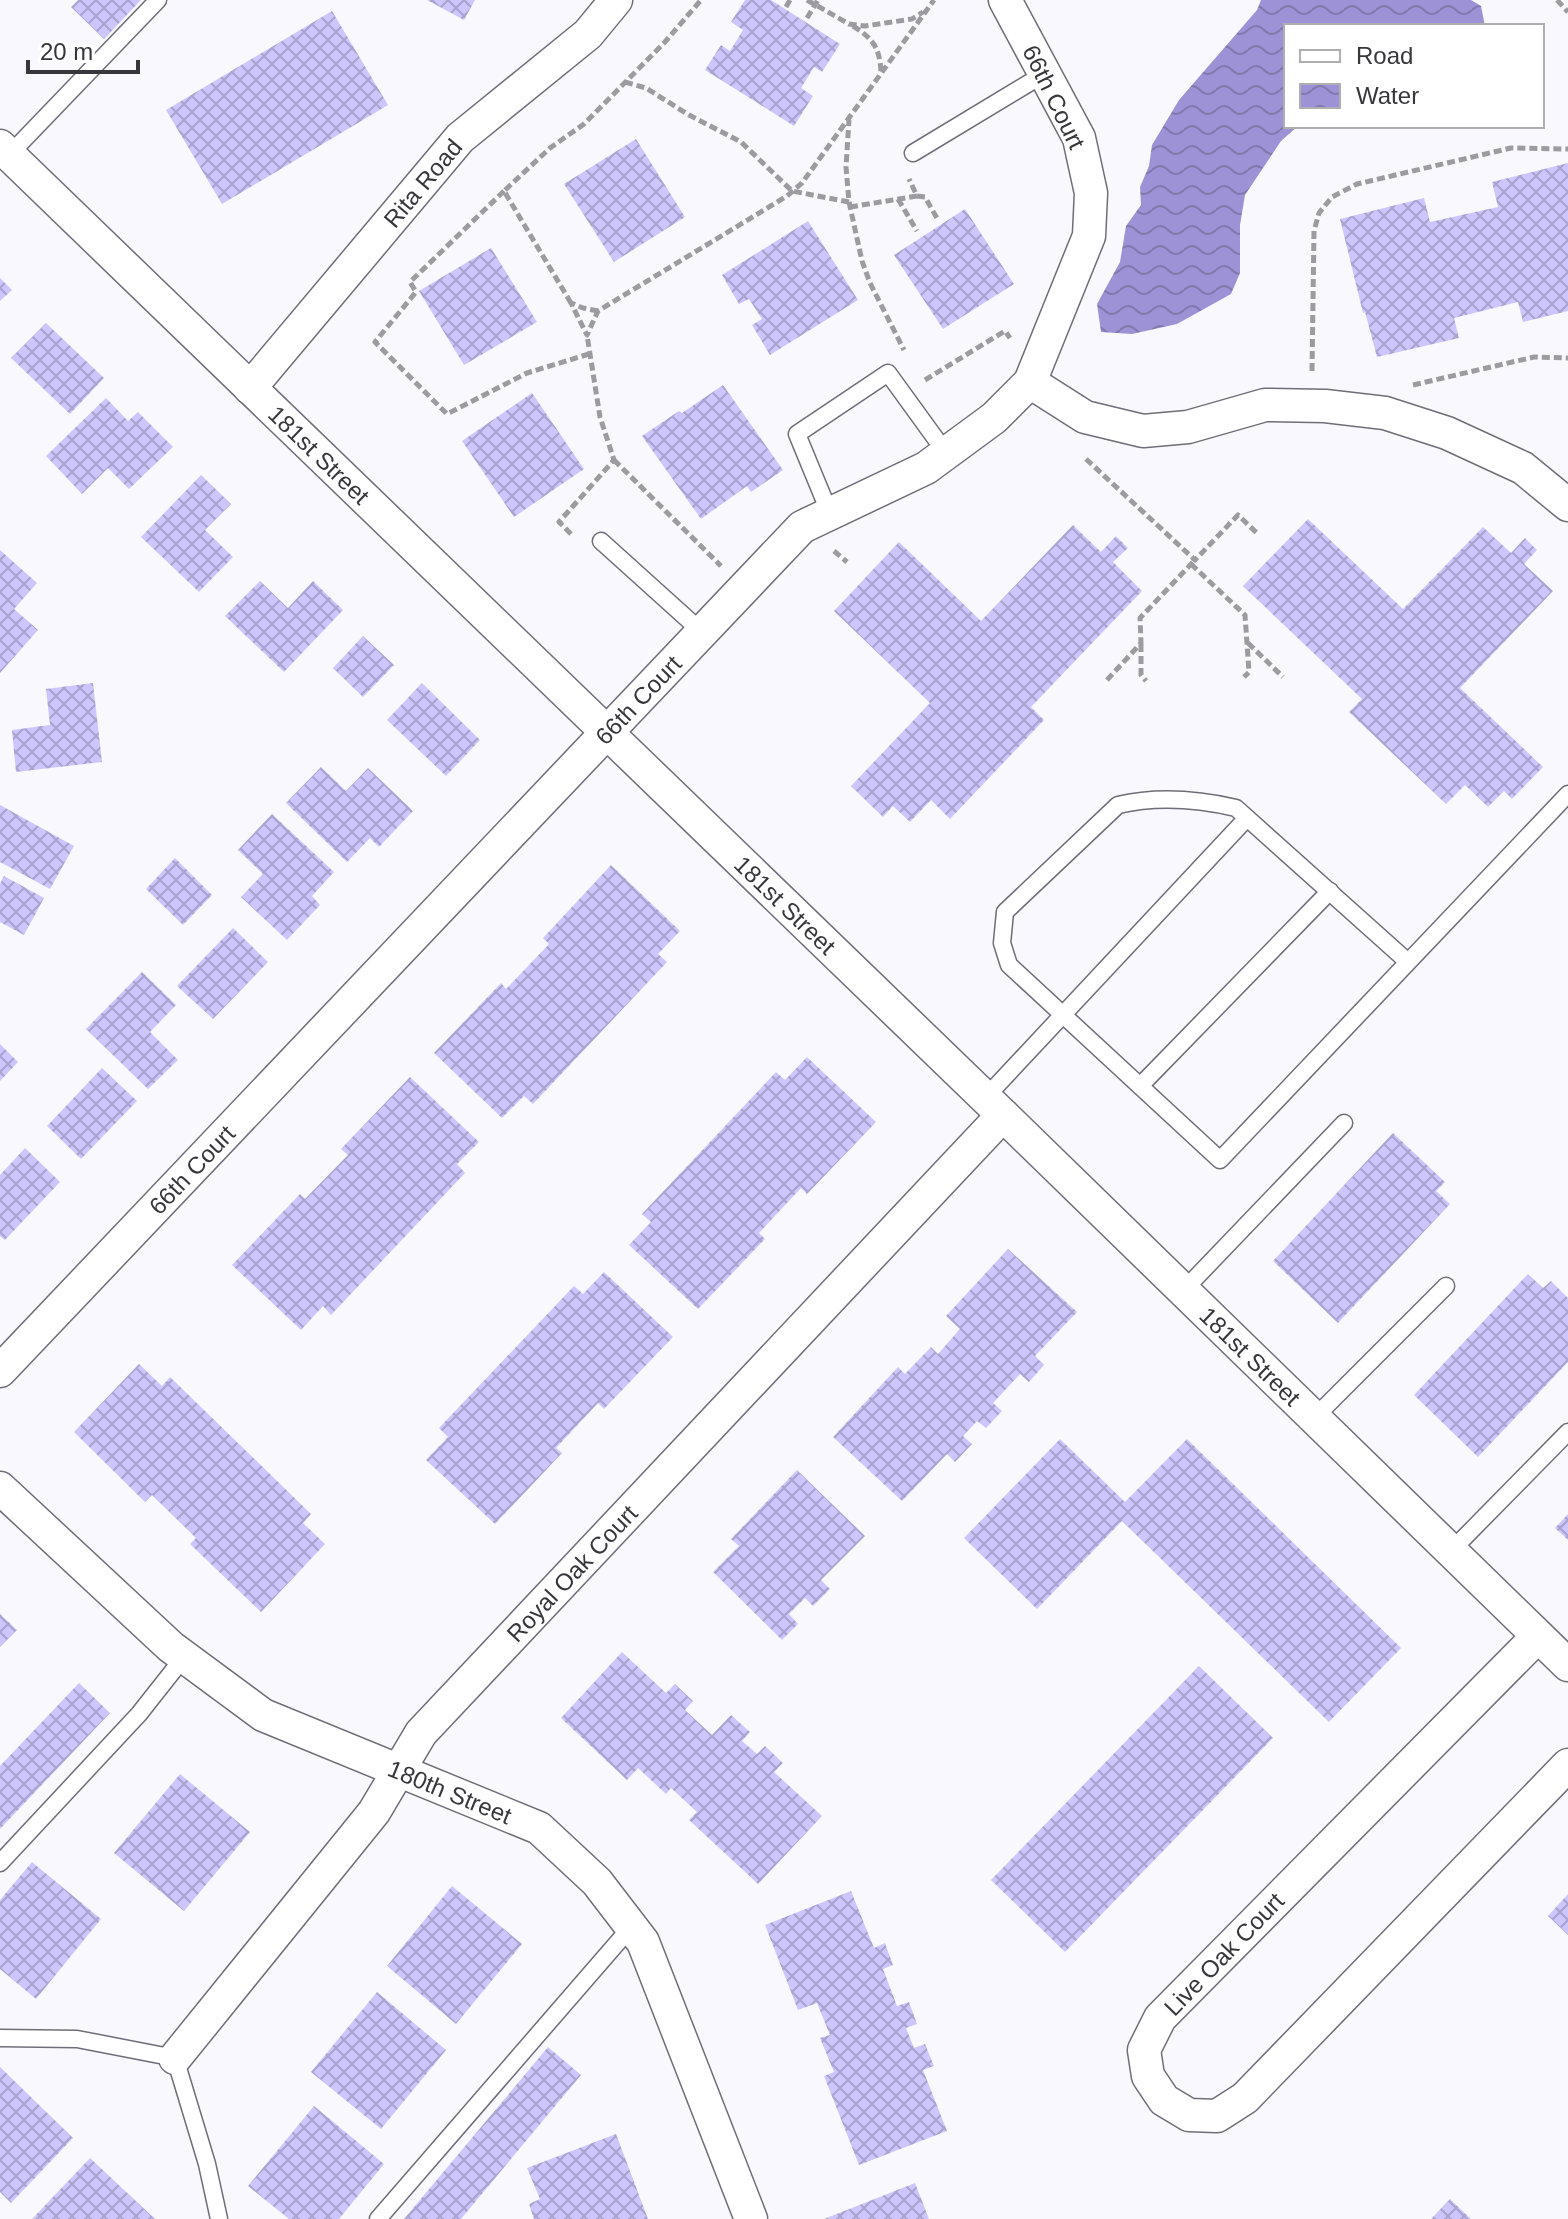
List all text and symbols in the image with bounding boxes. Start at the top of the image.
scale bar [28,24,138,74]
legend [1284,24,1544,128]
text: 20 m [40,38,93,65]
street label: 66th Court [1017,41,1091,154]
text: Road [1356,42,1413,69]
text: Water [1356,82,1419,109]
street label: Rita Road [378,133,467,232]
street label: 181st Street [263,400,376,509]
street label: 66th Court [589,650,687,750]
street label: 181st Street [729,850,842,960]
street label: 66th Court [143,1119,240,1219]
street label: 181st Street [1195,1301,1307,1411]
street label: Royal Oak Court [501,1499,643,1647]
street label: 180th Street [384,1754,516,1829]
street label: Live Oak Court [1159,1887,1290,2021]

